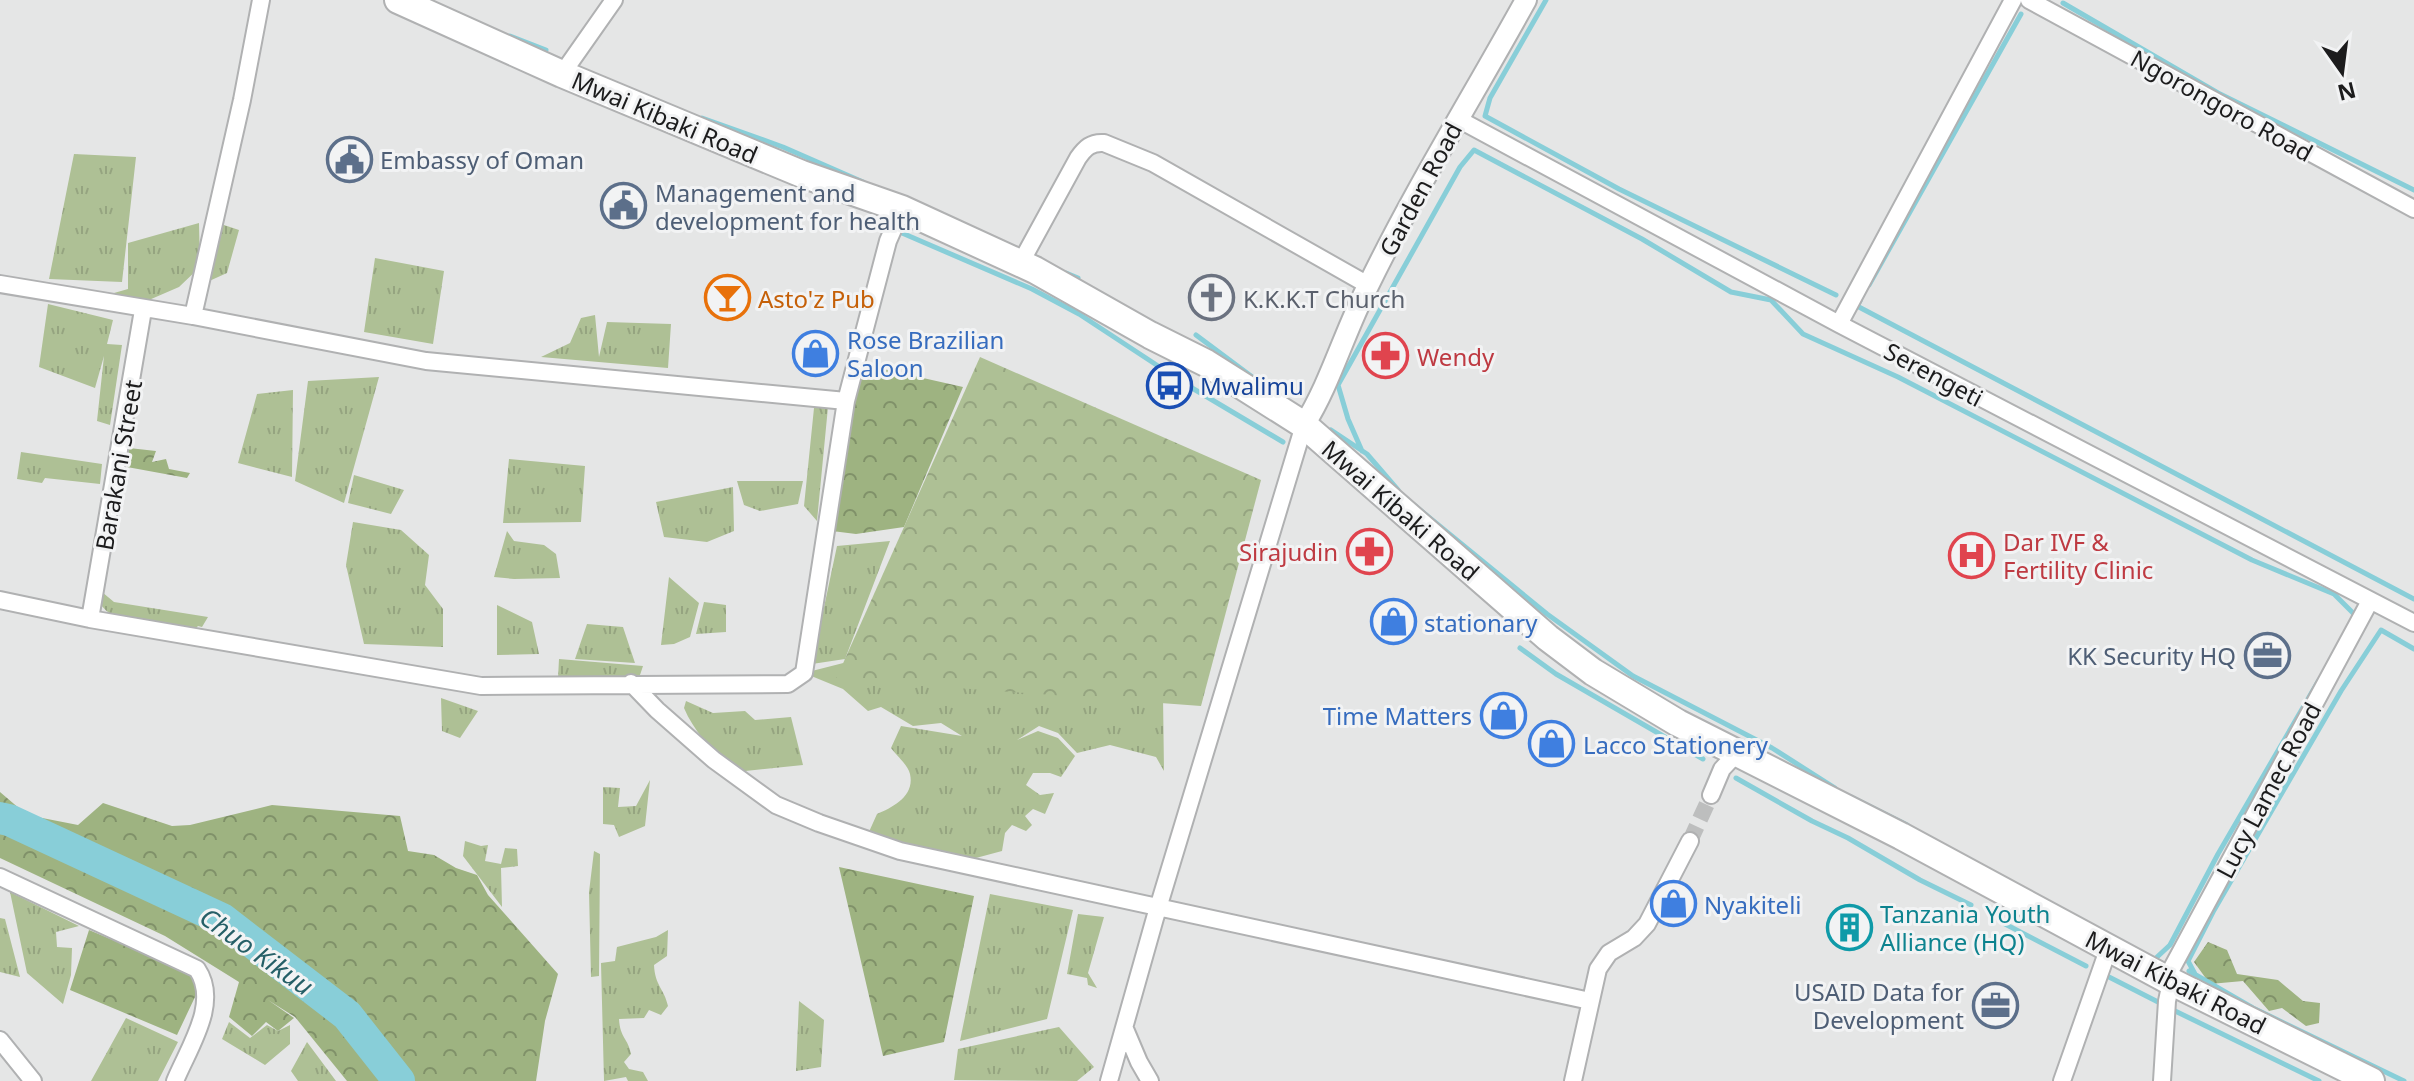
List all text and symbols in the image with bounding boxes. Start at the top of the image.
north arrow [2302,32,2382,112]
street label: Ngorongoro Road [2125,41,2319,169]
street label: Mwai Kibaki Road [567,63,763,171]
text: N [2335,76,2359,109]
street label: Garden Road [1371,116,1469,262]
public building icon: Embassy of Oman [325,135,373,183]
place label: Embassy of Oman [380,143,584,176]
place label: Management and development for health [655,176,920,237]
public building icon: Management and development for health [600,182,648,230]
bar icon: Asto'z Pub [703,274,751,322]
church icon: K.K.K.T Church [1188,274,1236,322]
place label: Asto'z Pub [758,282,875,315]
place label: K.K.K.T Church [1243,282,1405,315]
place label: Rose Brazilian Saloon [847,323,1004,384]
shop icon: Rose Brazilian Saloon [792,329,840,377]
pharmacy icon: Wendy [1362,332,1410,380]
street label: Serengeti [1879,334,1989,414]
place label: Wendy [1417,340,1495,373]
bus stop icon: Mwalimu [1145,361,1193,409]
place label: Mwalimu [1200,369,1304,402]
street label: Barakani Street [87,377,149,553]
street label: Mwai Kibaki Road [1315,432,1487,588]
place label: Dar IVF & Fertility Clinic [2003,525,2153,586]
pharmacy icon: Sirajudin [1345,527,1393,575]
hospital icon: Dar IVF & Fertility Clinic [1948,531,1996,579]
place label: Sirajudin [1239,535,1338,568]
shop icon: stationary [1369,598,1417,646]
place label: stationary [1424,606,1538,639]
office icon: KK Security HQ [2243,631,2291,679]
place label: KK Security HQ [2067,639,2236,672]
shop icon: Time Matters [1479,691,1527,739]
street label: Lucy Lamec Road [2208,696,2328,884]
place label: Time Matters [1323,699,1472,732]
shop icon: Lacco Stationery [1528,720,1576,768]
place label: Lacco Stationery [1583,728,1769,761]
shop icon: Nyakiteli [1649,880,1697,928]
place label: Nyakiteli [1704,888,1802,921]
place label: Tanzania Youth Alliance (HQ) [1880,897,2050,958]
water label: Chuo Kikuu [193,899,321,1003]
building icon: Tanzania Youth Alliance (HQ) [1825,903,1873,951]
street label: Mwai Kibaki Road [2080,922,2272,1042]
place label: USAID Data for Development [1794,975,1964,1036]
office icon: USAID Data for Development [1971,981,2019,1029]

